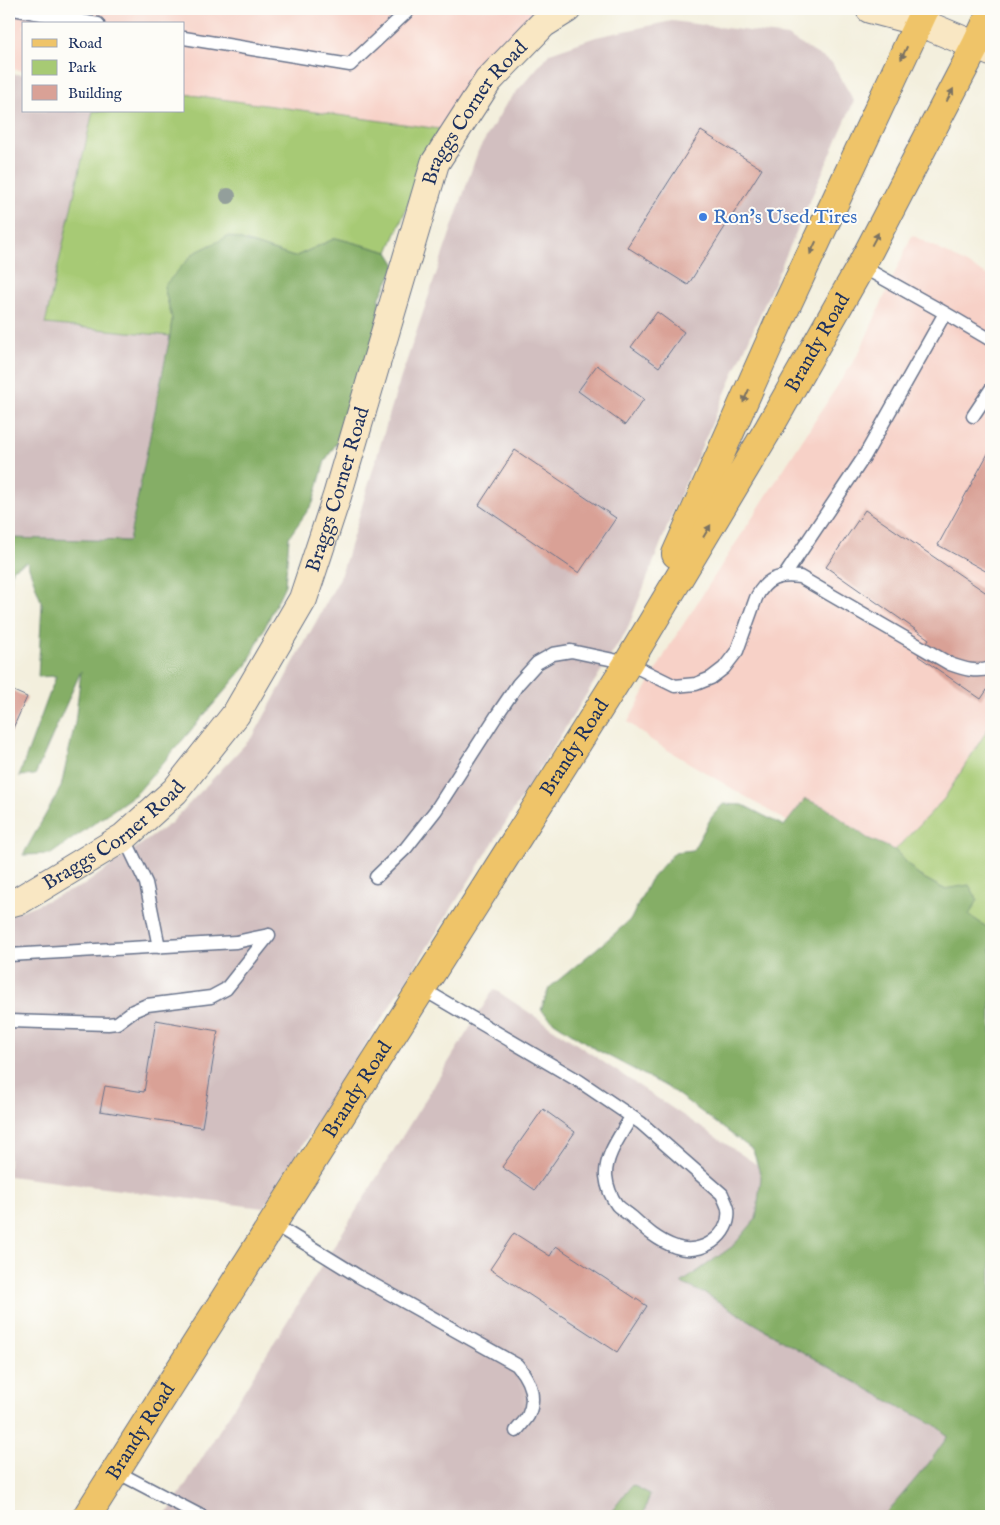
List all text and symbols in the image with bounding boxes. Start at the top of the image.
legend [22,22,185,112]
text: Road [68,34,103,53]
street label: Braggs Corner Road [417,35,533,188]
one-way arrow [900,46,908,60]
text: Park [68,58,98,77]
text: Building [68,84,123,103]
one-way arrow [946,88,954,102]
place label: Ron's Used Tires [713,205,857,230]
marker: Ron's Used Tires [697,211,709,223]
one-way arrow [871,232,879,246]
one-way arrow [809,241,817,255]
street label: Brandy Road [779,289,855,397]
one-way arrow [742,389,750,403]
street label: Braggs Corner Road [300,404,375,575]
one-way arrow [702,525,711,538]
street label: Brandy Road [534,694,615,801]
street label: Braggs Corner Road [38,775,191,896]
street label: Brandy Road [317,1036,398,1143]
street label: Brandy Road [101,1378,181,1485]

